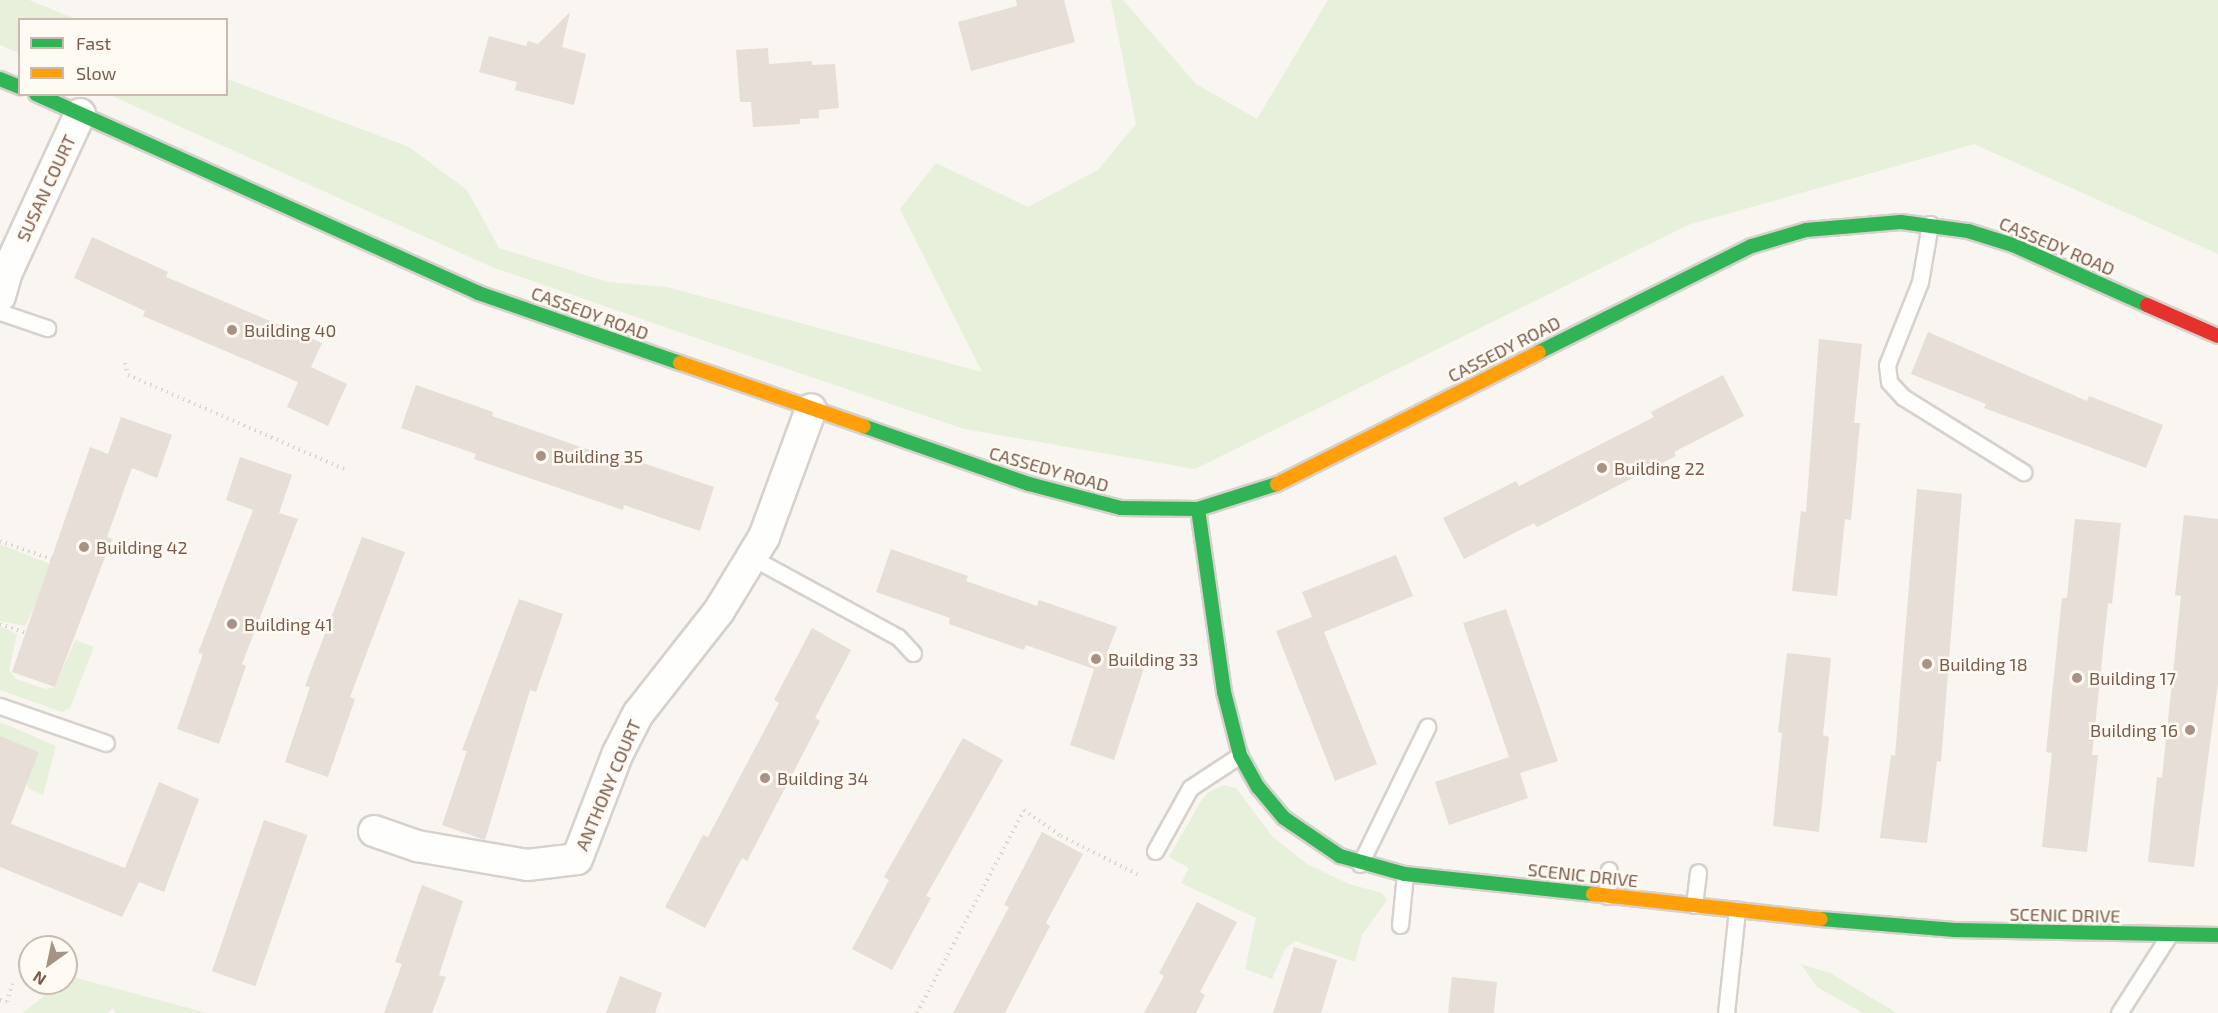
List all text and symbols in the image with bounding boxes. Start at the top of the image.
legend [18,18,228,96]
text: Fast [76,32,111,54]
text: Slow [76,62,116,84]
street label: SUSAN COURT [12,131,80,245]
street label: CASSEDY ROAD [1996,212,2118,280]
street label: CASSEDY ROAD [528,282,652,344]
street label: CASSEDY ROAD [1444,311,1564,387]
place label: Building 40 [244,319,336,341]
marker: Building 40 [225,323,239,337]
street label: CASSEDY ROAD [986,442,1112,496]
place label: Building 35 [553,445,643,467]
marker: Building 35 [534,449,548,463]
place label: Building 22 [1614,457,1705,479]
marker: Building 22 [1595,461,1609,475]
place label: Building 42 [96,536,188,558]
marker: Building 42 [77,540,91,554]
place label: Building 41 [244,613,333,635]
marker: Building 41 [225,617,239,631]
place label: Building 33 [1108,648,1199,670]
marker: Building 33 [1089,652,1103,666]
place label: Building 18 [1939,653,2028,675]
marker: Building 18 [1920,657,1934,671]
place label: Building 17 [2089,667,2176,689]
marker: Building 17 [2070,671,2084,685]
street label: ANTHONY COURT [571,716,645,854]
place label: Building 16 [2090,719,2178,741]
marker: Building 16 [2183,723,2197,737]
place label: Building 34 [777,767,869,789]
marker: Building 34 [758,771,772,785]
street label: SCENIC DRIVE [1527,858,1639,892]
street label: SCENIC DRIVE [2009,903,2121,927]
north arrow [18,935,78,995]
text: N [29,968,49,990]

